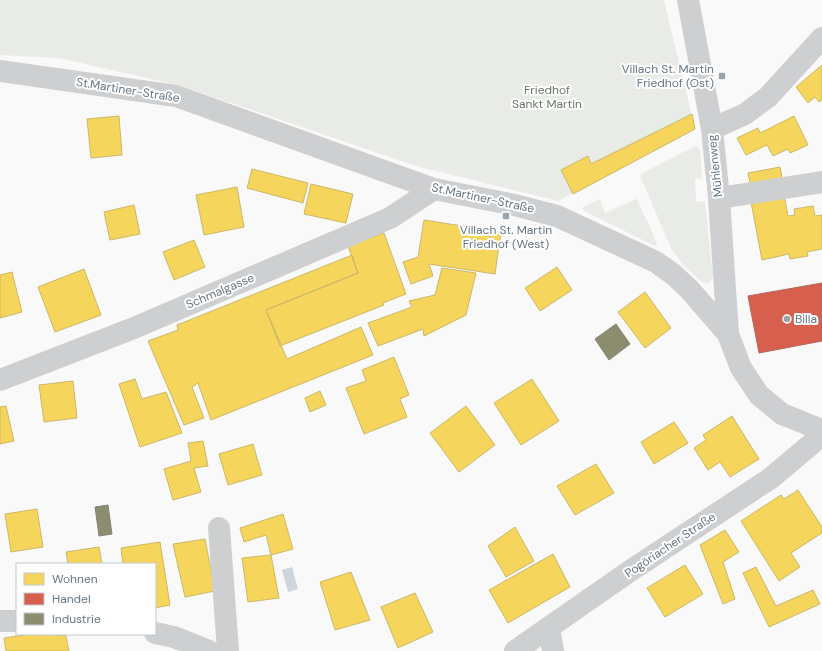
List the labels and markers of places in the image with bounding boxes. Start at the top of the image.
place label: Villach St. Martin Friedhof (Ost) [621,61,714,91]
marker: Villach St. Martin Friedhof (Ost) [717,71,727,81]
marker: Villach St. Martin Friedhof (West) [501,211,511,221]
place label: Villach St. Martin Friedhof (West) [460,222,552,252]
place label: Billa [795,311,817,327]
marker: Billa [782,314,792,324]

